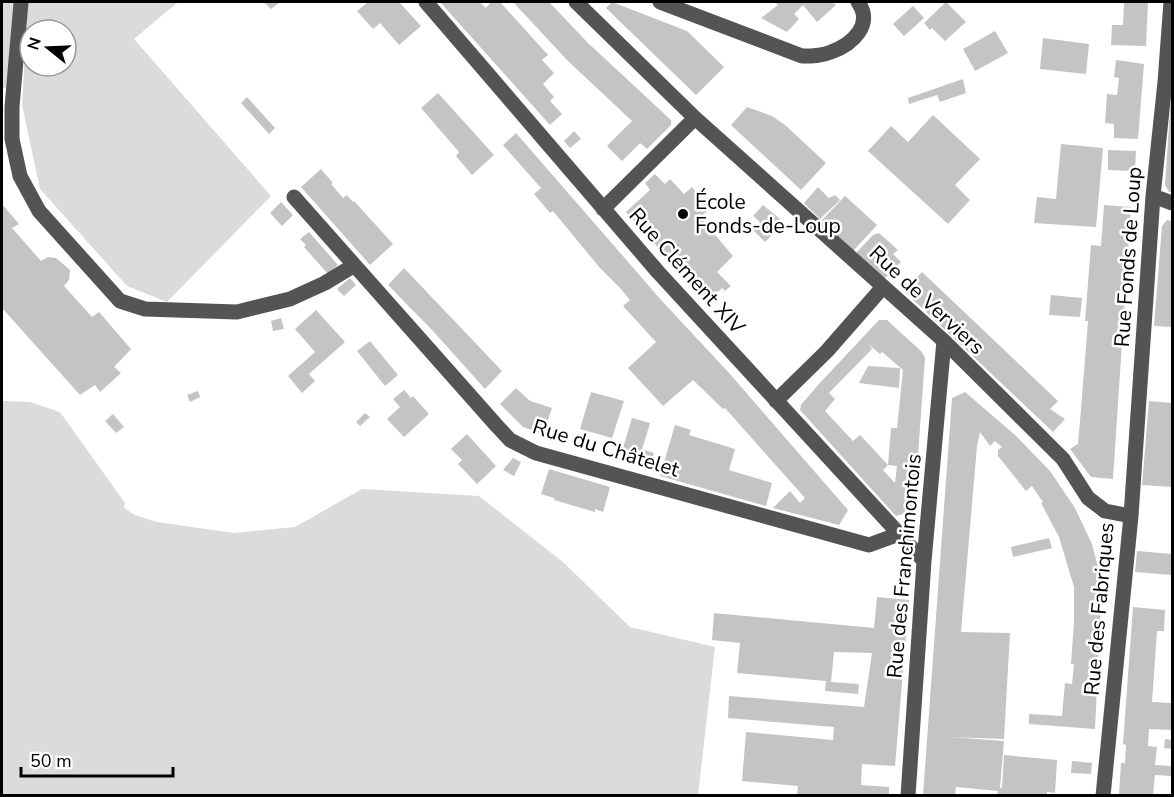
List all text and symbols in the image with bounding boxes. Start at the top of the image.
north arrow [18,18,78,78]
text: N [22,35,47,53]
street label: Rue Fonds de Loup [1108,166,1148,348]
place label: École Fonds-de-Loup [695,188,841,240]
street label: Rue Clément XIV [623,202,752,341]
marker: École Fonds-de-Loup [676,207,690,221]
street label: Rue de Verviers [863,239,991,361]
street label: Rue du Châtelet [529,412,683,484]
street label: Rue des Franchimontois [880,453,928,679]
street label: Rue des Fabriques [1077,521,1121,697]
scale bar [21,740,172,778]
text: 50 m [30,749,72,773]

